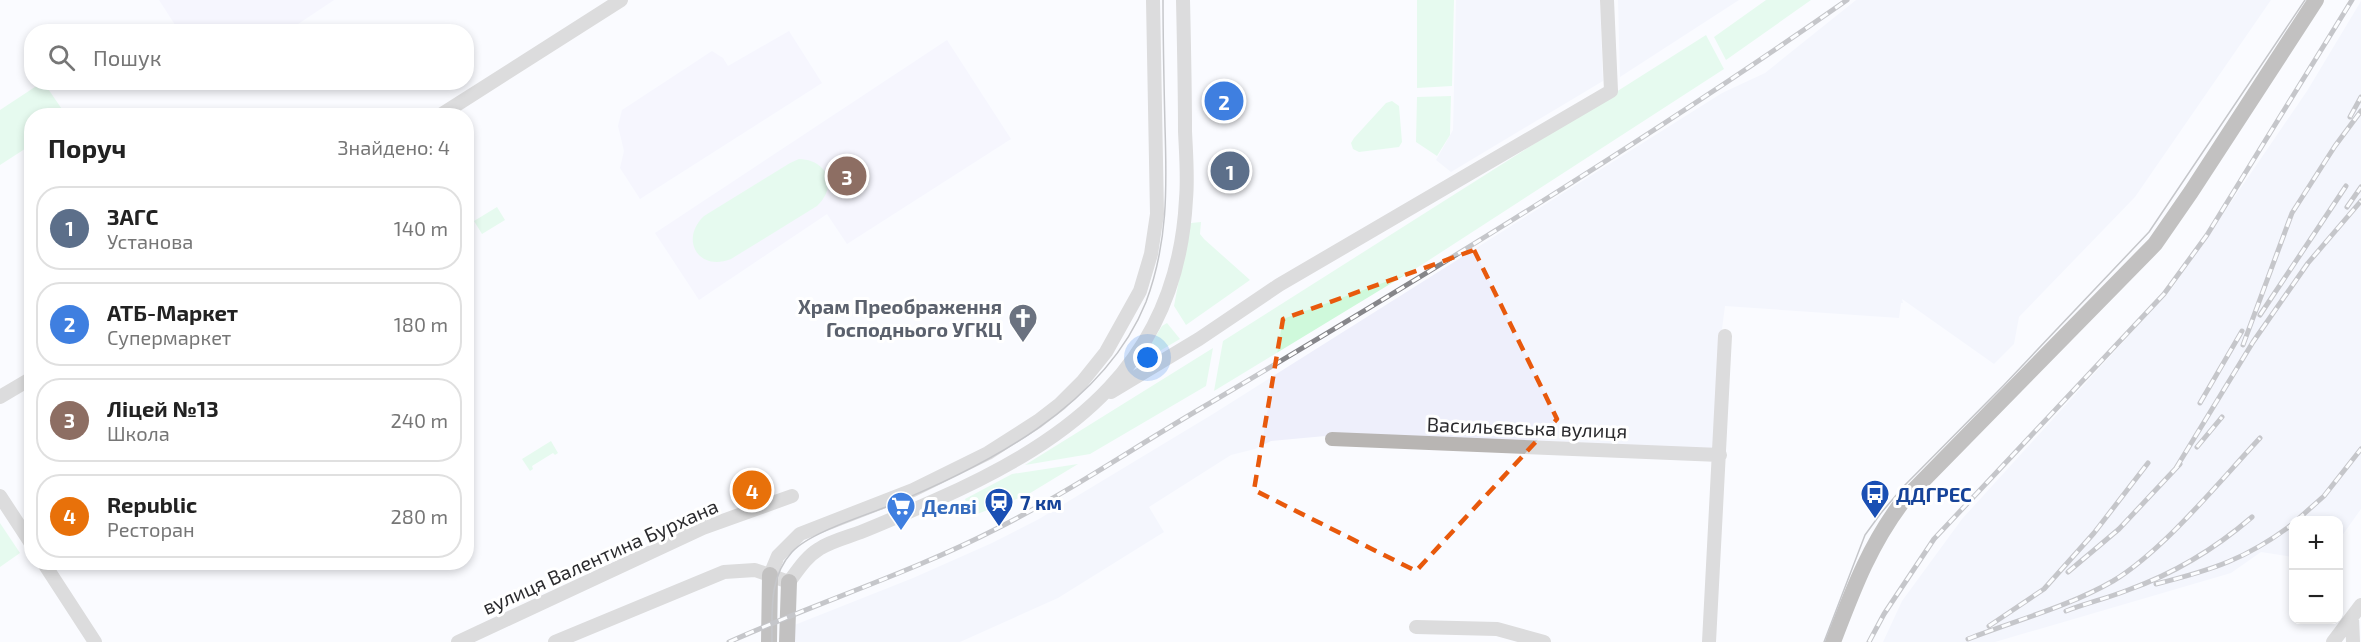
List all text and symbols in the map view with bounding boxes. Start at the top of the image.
search box [24,24,474,90]
icon: search [45,41,78,74]
text: Пошук [93,44,162,70]
pin: 2 [1204,78,1244,124]
text: Поруч [48,132,126,163]
text: Знайдено: 4 [338,135,450,159]
pin: 1 [1210,148,1250,194]
pin: 3 [828,154,866,198]
text: ЗАГС [107,203,158,229]
text: 1 [65,216,74,240]
text: 140 m [394,216,448,240]
text: Установа [107,229,193,253]
place label: Храм Преображення Господнього УГКЦ [798,294,1002,341]
text: АТБ-Маркет [107,299,238,325]
church icon: Храм Преображення Господнього УГКЦ [1007,302,1039,344]
text: 2 [64,312,75,336]
text: 180 m [394,312,448,336]
text: Супермаркет [107,325,231,349]
your location [1133,343,1162,372]
text: Ліцей №13 [107,395,219,421]
text: 3 [64,408,75,432]
text: 240 m [390,408,448,432]
street label: Васильєвська вулиця [1426,412,1628,443]
text: Школа [107,421,170,445]
pin: 4 [732,468,771,512]
bus stop icon: ДДГРЕС [1859,478,1891,520]
place label: ДДГРЕС [1896,482,1972,506]
station icon: 7 км [983,486,1015,528]
supermarket icon: Делві [885,490,917,532]
place label: 7 км [1020,490,1062,514]
text: Republic [107,491,197,517]
street label: вулиця Валентина Бурхана [478,493,722,620]
place label: Делві [922,494,977,518]
text: 4 [63,504,76,528]
text: 280 m [391,504,448,528]
map controls [2289,516,2343,624]
button: + [2289,516,2343,570]
text: Ресторан [107,517,195,541]
button: − [2289,570,2343,624]

